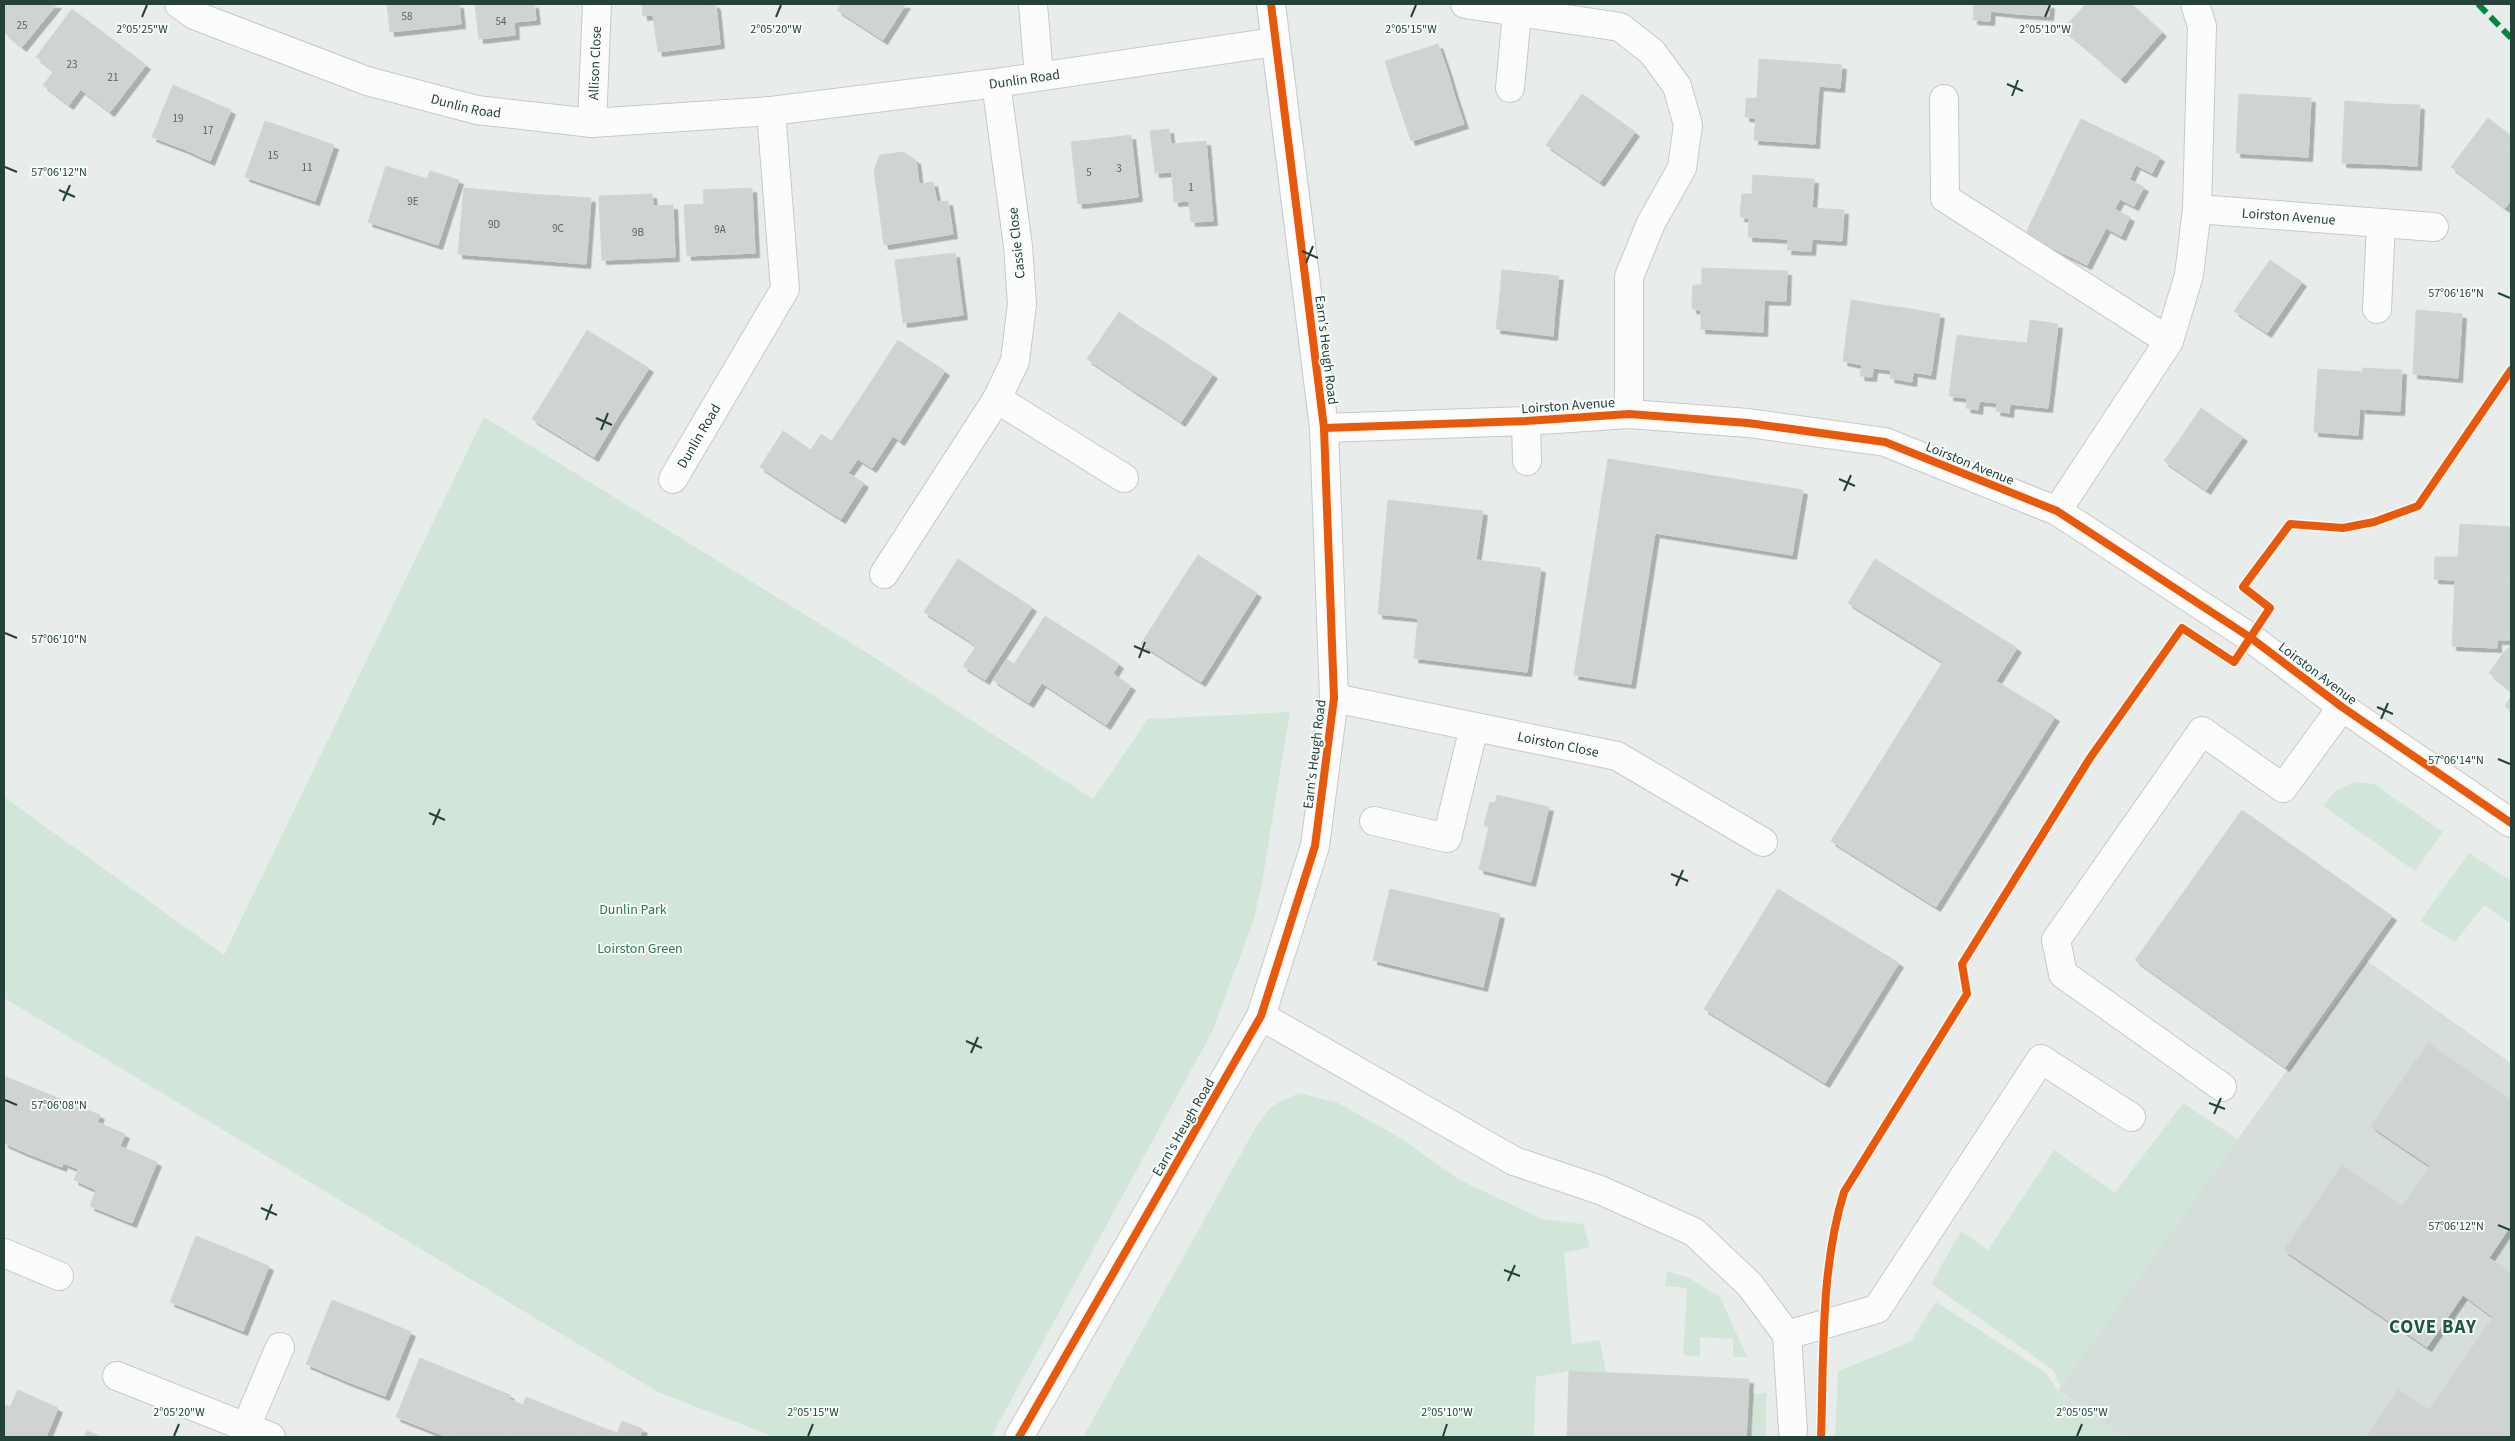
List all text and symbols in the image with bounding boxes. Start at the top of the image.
house number: 58 [402,9,413,24]
house number: 54 [496,14,507,29]
house number: 25 [17,18,27,33]
text: 2°05'25"W [116,21,168,38]
text: 2°05'20"W [750,21,802,38]
text: 2°05'15"W [1385,21,1437,38]
text: 2°05'10"W [2019,21,2071,38]
street label: Allison Close [584,26,607,101]
house number: 23 [67,57,77,72]
street label: Dunlin Road [988,65,1061,95]
house number: 21 [108,70,118,85]
street label: Dunlin Road [428,89,502,124]
house number: 19 [173,111,183,126]
house number: 17 [203,123,213,138]
house number: 15 [268,148,278,163]
house number: 11 [302,160,312,175]
house number: 3 [1116,161,1122,176]
text: 57°06'12"N [31,164,87,181]
house number: 5 [1086,165,1092,180]
house number: 1 [1188,180,1194,195]
house number: 9E [407,194,419,209]
street label: Loirston Avenue [2241,203,2336,230]
street label: Cassie Close [1003,206,1031,280]
house number: 9D [488,217,500,232]
house number: 9C [552,221,564,236]
house number: 9A [714,222,726,237]
house number: 9B [632,225,644,240]
text: 57°06'16"N [2428,285,2484,302]
street label: Earn's Heugh Road [1309,294,1343,406]
street label: Loirston Avenue [1521,393,1616,419]
street label: Dunlin Road [672,401,726,472]
street label: Loirston Avenue [1922,437,2017,491]
text: 57°06'10"N [31,631,87,648]
street label: Loirston Avenue [2274,638,2361,710]
street label: Earn's Heugh Road [1298,698,1332,810]
street label: Loirston Close [1516,727,1601,763]
text: 57°06'14"N [2428,752,2484,769]
park label: Dunlin Park [599,900,667,920]
park label: Loirston Green [597,939,683,959]
street label: Earn's Heugh Road [1148,1075,1220,1180]
text: 57°06'08"N [31,1097,87,1114]
text: 57°06'12"N [2428,1218,2484,1235]
district label: COVE BAY [2389,1314,2477,1341]
text: 2°05'20"W [153,1404,205,1421]
text: 2°05'15"W [787,1404,839,1421]
text: 2°05'10"W [1421,1404,1473,1421]
text: 2°05'05"W [2056,1404,2108,1421]

